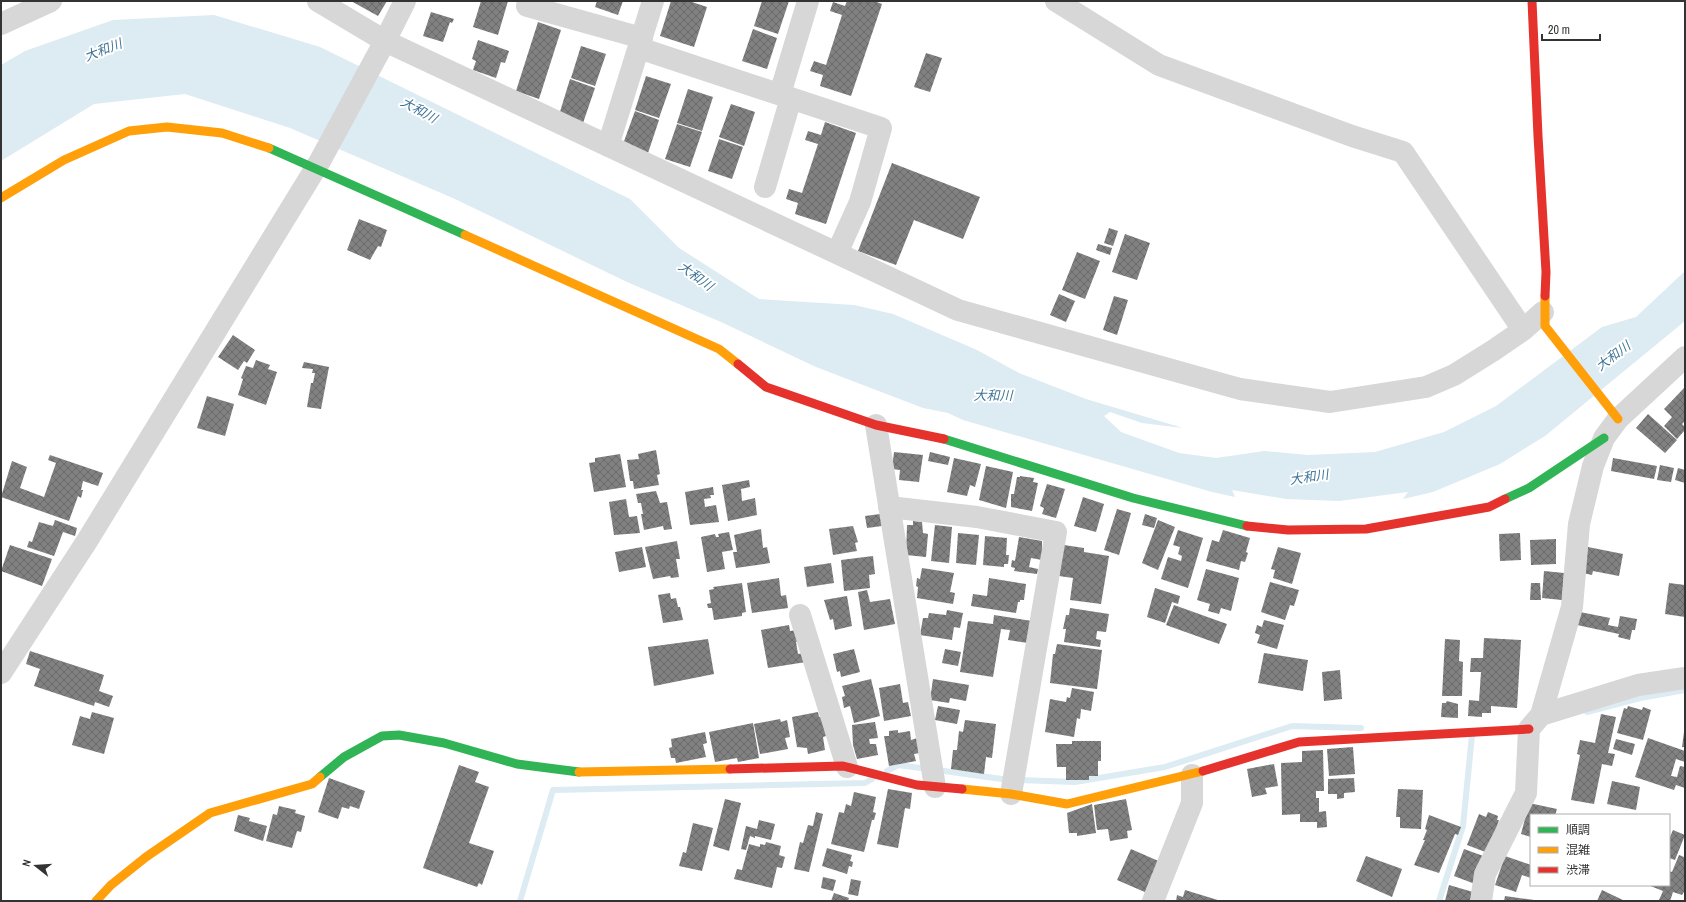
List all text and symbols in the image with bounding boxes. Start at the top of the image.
scale bar [1542,16,1600,42]
text: 20 m [1548,22,1570,38]
water label: 大和川 [82,34,126,65]
water label: 大和川 [398,93,442,128]
water label: 大和川 [675,258,718,296]
water label: 大和川 [1592,336,1635,375]
water label: 大和川 [973,387,1014,404]
water label: 大和川 [1288,466,1331,488]
legend [1530,814,1670,886]
text: 順調 [1566,822,1590,838]
text: 混雑 [1566,842,1590,858]
north arrow [16,846,56,886]
text: N [19,858,34,868]
text: 渋滞 [1566,862,1590,878]

